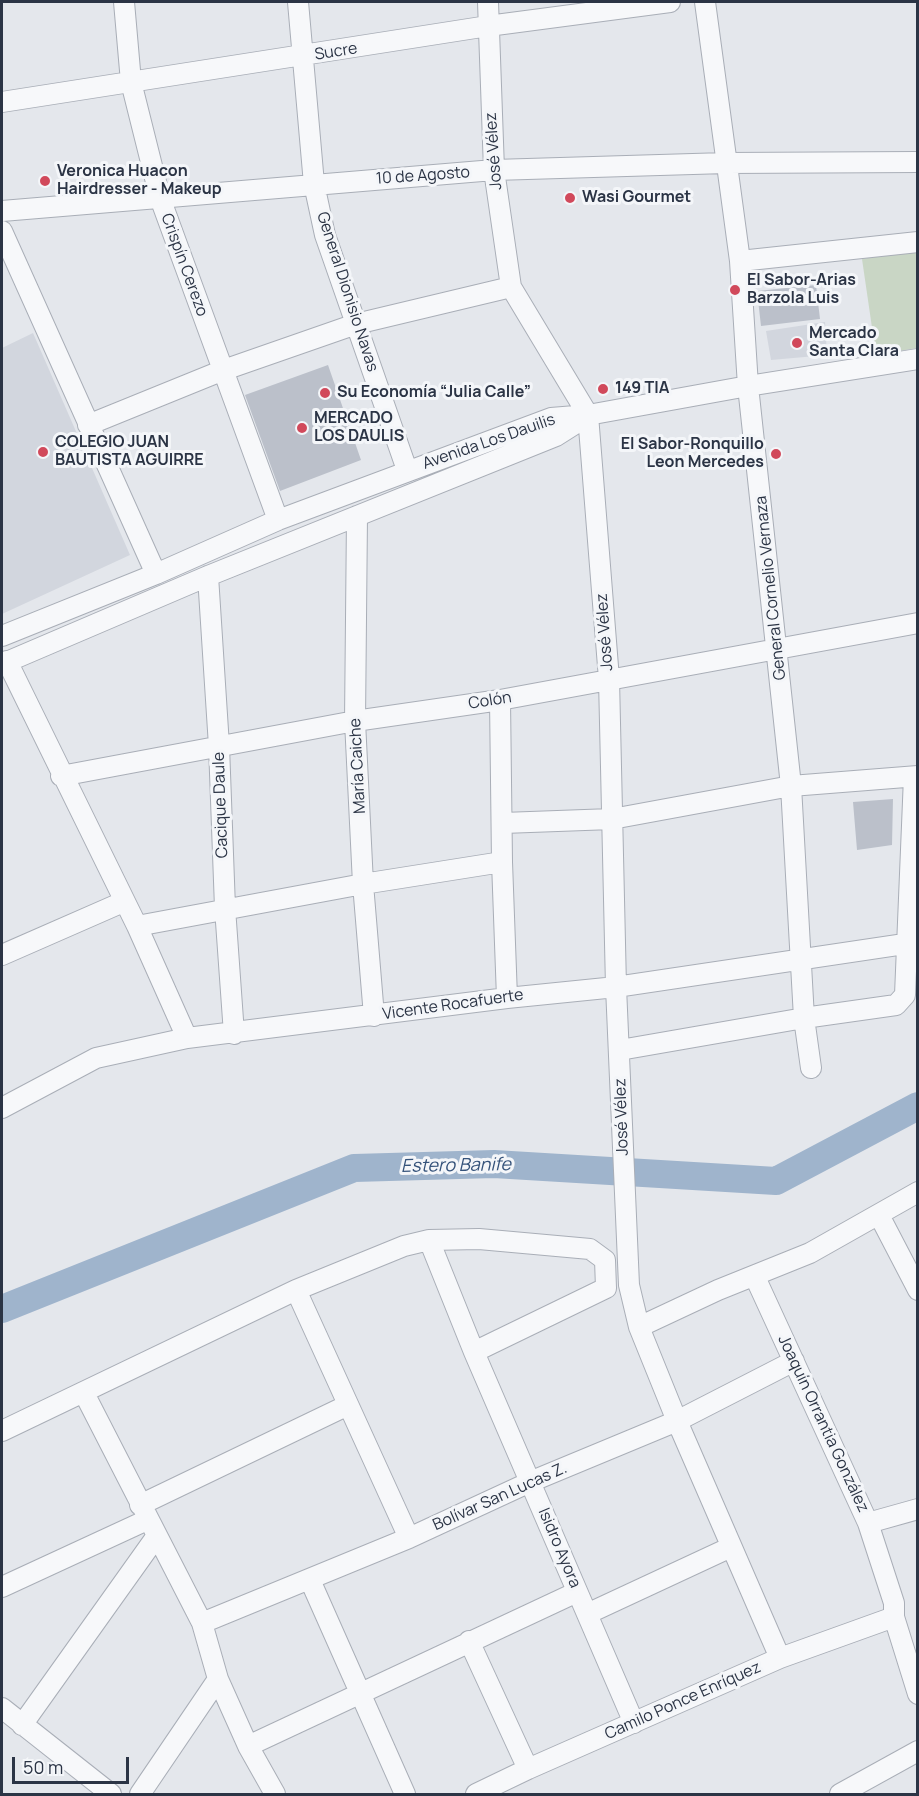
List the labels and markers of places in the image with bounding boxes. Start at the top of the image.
place label: Veronica Huacon Hairdresser - Makeup [57,162,222,200]
marker: Veronica Huacon Hairdresser - Makeup [38,174,52,188]
place label: Wasi Gourmet [582,188,691,208]
marker: Wasi Gourmet [563,191,577,205]
place label: El Sabor-Arias Barzola Luis [747,271,856,309]
marker: El Sabor-Arias Barzola Luis [728,283,742,297]
place label: Mercado Santa Clara [809,324,899,362]
marker: Mercado Santa Clara [790,336,804,350]
place label: 149 TIA [615,379,669,399]
marker: 149 TIA [596,382,610,396]
place label: Su Economía “Julia Calle” [337,383,531,403]
marker: Su Economía “Julia Calle” [318,386,332,400]
place label: MERCADO LOS DAULIS [314,409,404,447]
marker: MERCADO LOS DAULIS [295,421,309,435]
place label: COLEGIO JUAN BAUTISTA AGUIRRE [55,433,204,471]
place label: El Sabor-Ronquillo Leon Mercedes [621,435,764,473]
marker: COLEGIO JUAN BAUTISTA AGUIRRE [36,445,50,459]
marker: El Sabor-Ronquillo Leon Mercedes [769,447,783,461]

